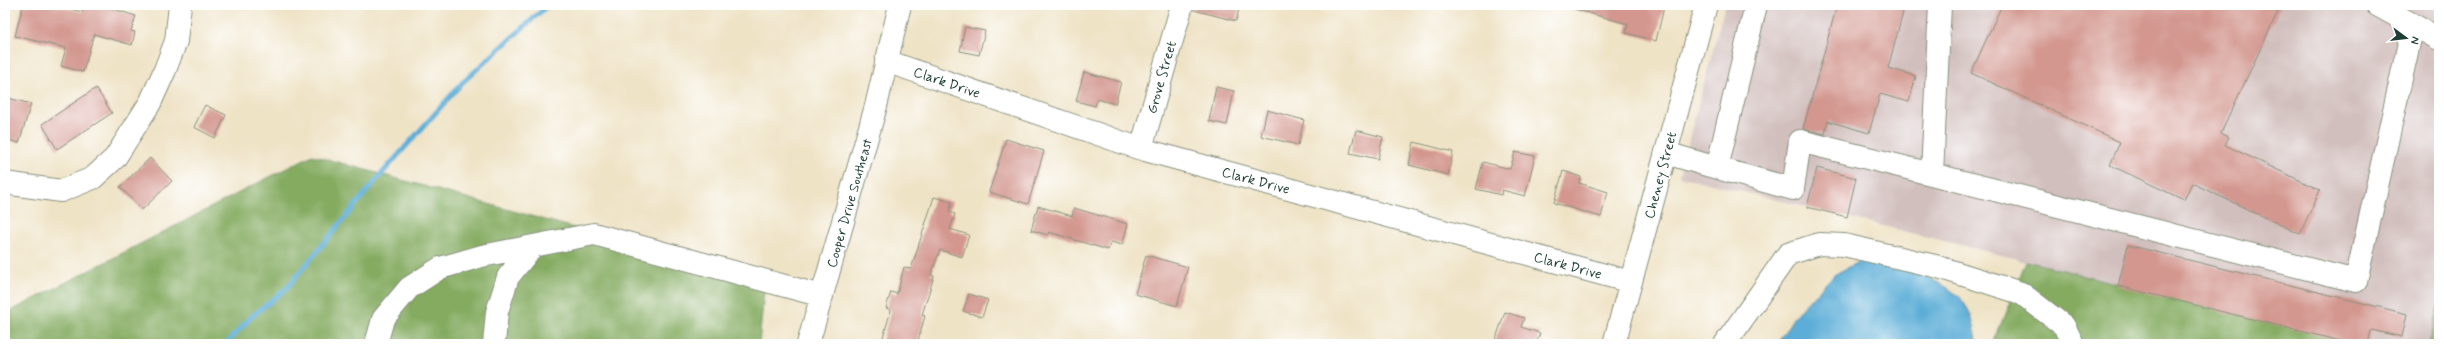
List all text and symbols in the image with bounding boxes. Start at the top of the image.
north arrow [2386,18,2426,58]
text: N [2407,35,2422,46]
street label: Grove Street [1143,39,1181,116]
street label: Clark Drive [911,63,982,103]
street label: Cheney Street [1641,130,1681,221]
street label: Cooper Drive Southeast [823,136,877,270]
street label: Clark Drive [1220,163,1292,199]
street label: Clark Drive [1532,248,1604,284]

